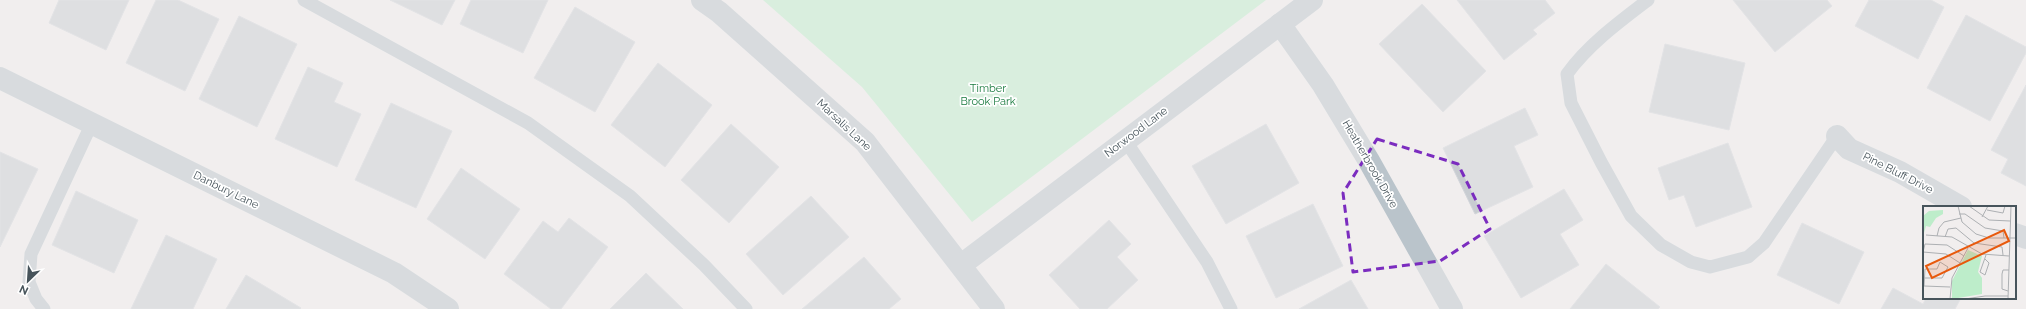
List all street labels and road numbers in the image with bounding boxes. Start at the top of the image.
street label: Marsalis Lane [814,97,874,154]
street label: Norwood Lane [1102,104,1171,160]
street label: Heatherbrook Drive [1340,118,1401,211]
street label: Pine Bluff Drive [1861,150,1936,197]
street label: Danbury Lane [191,169,261,212]

